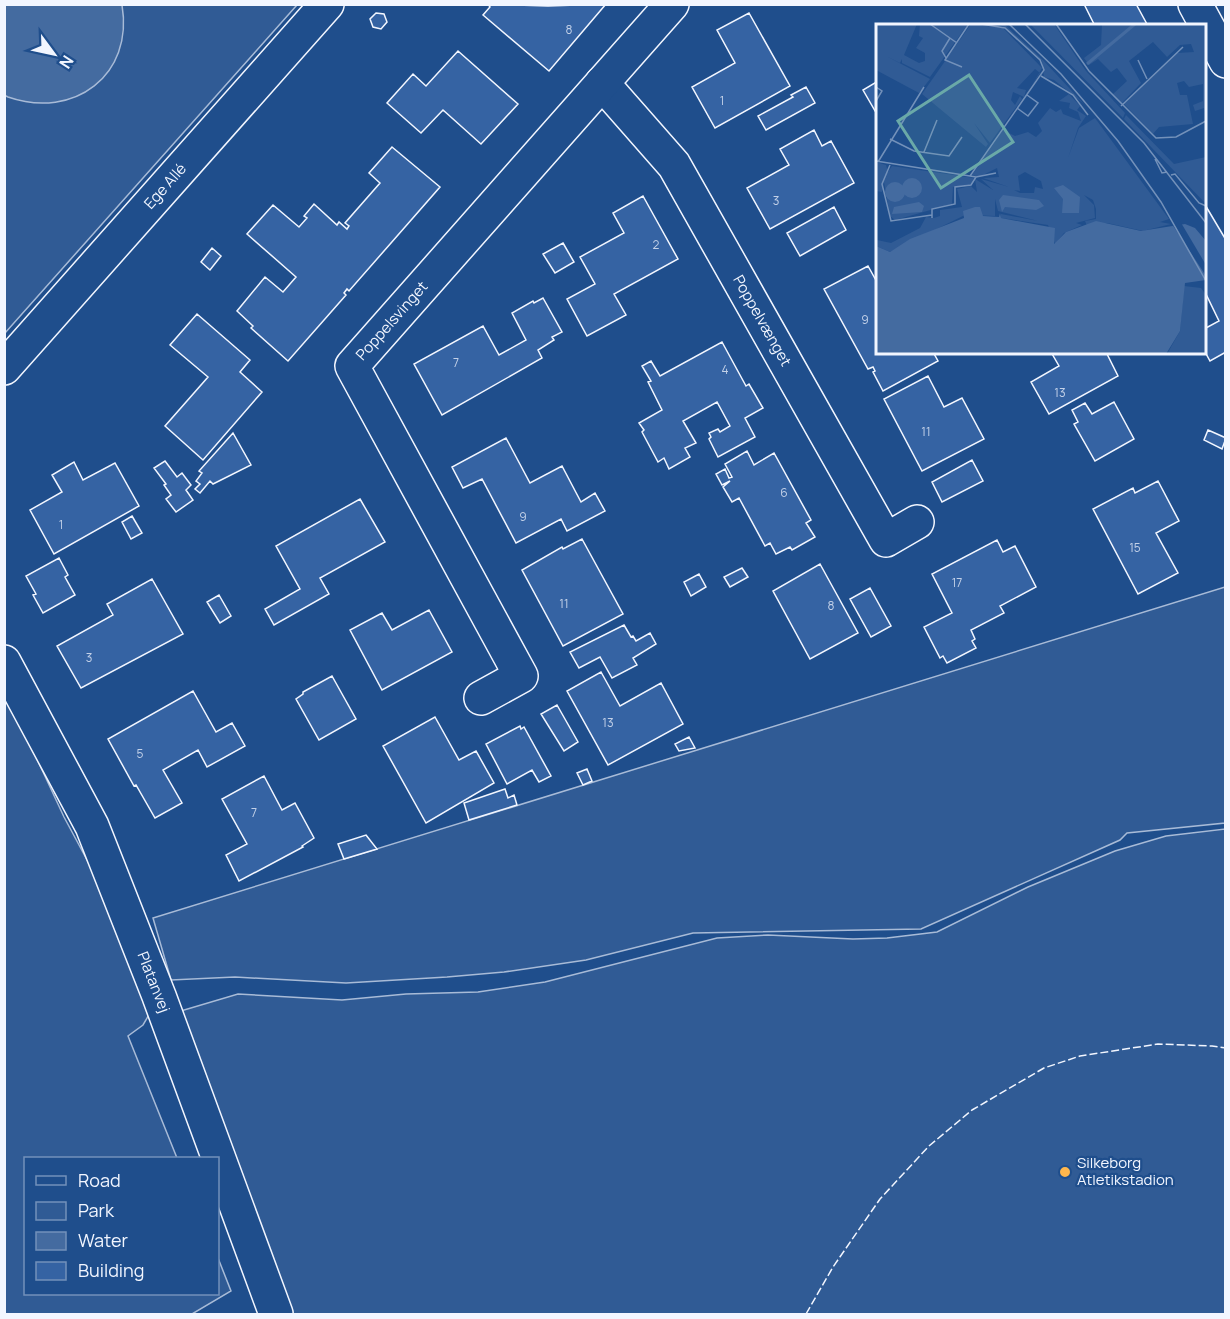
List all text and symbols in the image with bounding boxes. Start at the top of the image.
house number: 8 [566,21,573,38]
north arrow [24,24,84,84]
inset map [876,24,1206,354]
text: N [54,51,79,73]
house number: 1 [720,92,724,109]
street label: Ege Allé [139,158,191,213]
house number: 3 [773,192,779,209]
house number: 2 [653,236,660,253]
street label: Poppelvænget [728,271,797,370]
street label: Poppelsvinget [351,276,432,365]
house number: 9 [861,311,869,328]
house number: 7 [453,354,459,371]
house number: 4 [721,361,729,378]
house number: 13 [1054,384,1066,401]
house number: 11 [921,423,931,440]
house number: 6 [780,484,788,501]
house number: 9 [519,508,527,525]
house number: 1 [59,516,63,533]
house number: 15 [1129,539,1141,556]
house number: 17 [952,574,962,591]
house number: 11 [559,595,569,612]
house number: 8 [828,597,835,614]
house number: 3 [86,649,92,666]
house number: 13 [602,714,614,731]
house number: 5 [137,745,144,762]
house number: 7 [251,804,257,821]
street label: Platanvej [133,948,175,1016]
place label: Silkeborg Atletikstadion [1077,1152,1174,1190]
legend [24,1157,219,1295]
marker: Silkeborg Atletikstadion [1058,1165,1072,1179]
text: Road [78,1168,121,1192]
text: Park [78,1198,115,1222]
text: Water [78,1228,128,1252]
text: Building [78,1258,144,1282]

